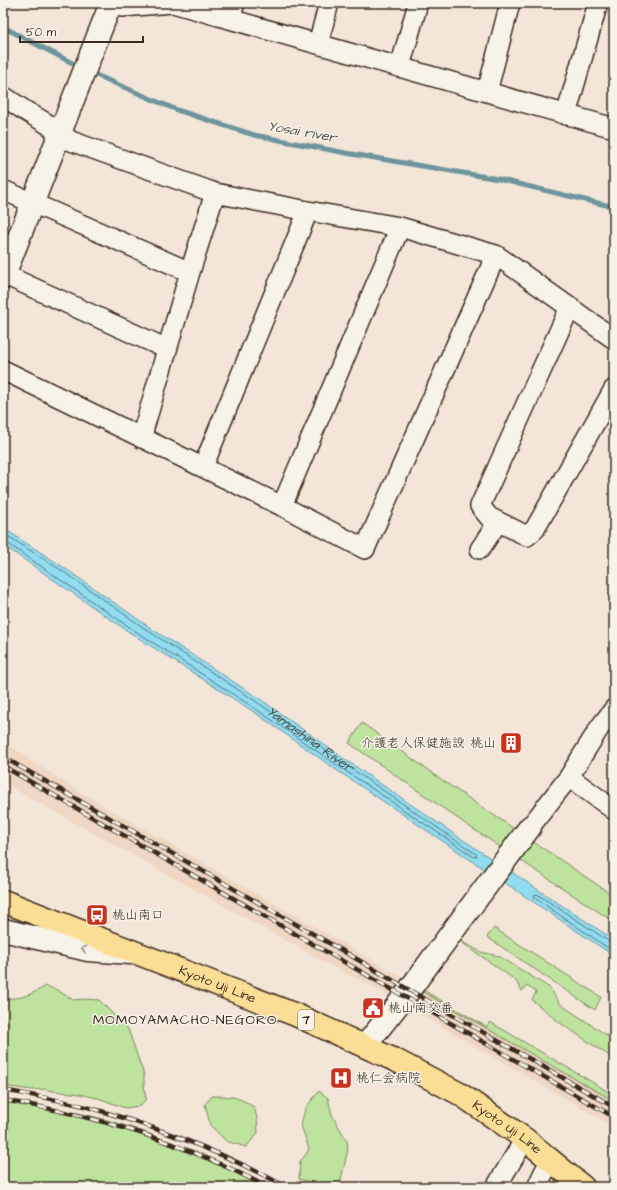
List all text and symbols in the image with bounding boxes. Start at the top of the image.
scale bar [20,18,143,44]
text: 50 m [26,24,57,41]
water label: Yosai river [266,116,339,148]
water label: Yamashina River [262,702,359,778]
building icon: 介護老人保健施設 桃山 [498,730,524,756]
place label: 介護老人保健施設 桃山 [361,734,496,752]
bus stop icon: 桃山南口 [84,902,110,928]
place label: 桃山南口 [112,906,164,924]
one-way arrow [81,946,87,954]
street label: Kyoto Uji Line [176,961,259,1008]
public building icon: 桃山南交番 [360,995,386,1021]
place label: 桃山南交番 [388,999,453,1017]
district label: MOMOYAMACHO-NEGORO [93,1010,277,1030]
road number: 7 [298,1010,314,1030]
hospital icon: 桃仁会病院 [328,1065,354,1091]
place label: 桃仁会病院 [356,1069,421,1087]
street label: Kyoto Uji Line [469,1096,546,1158]

